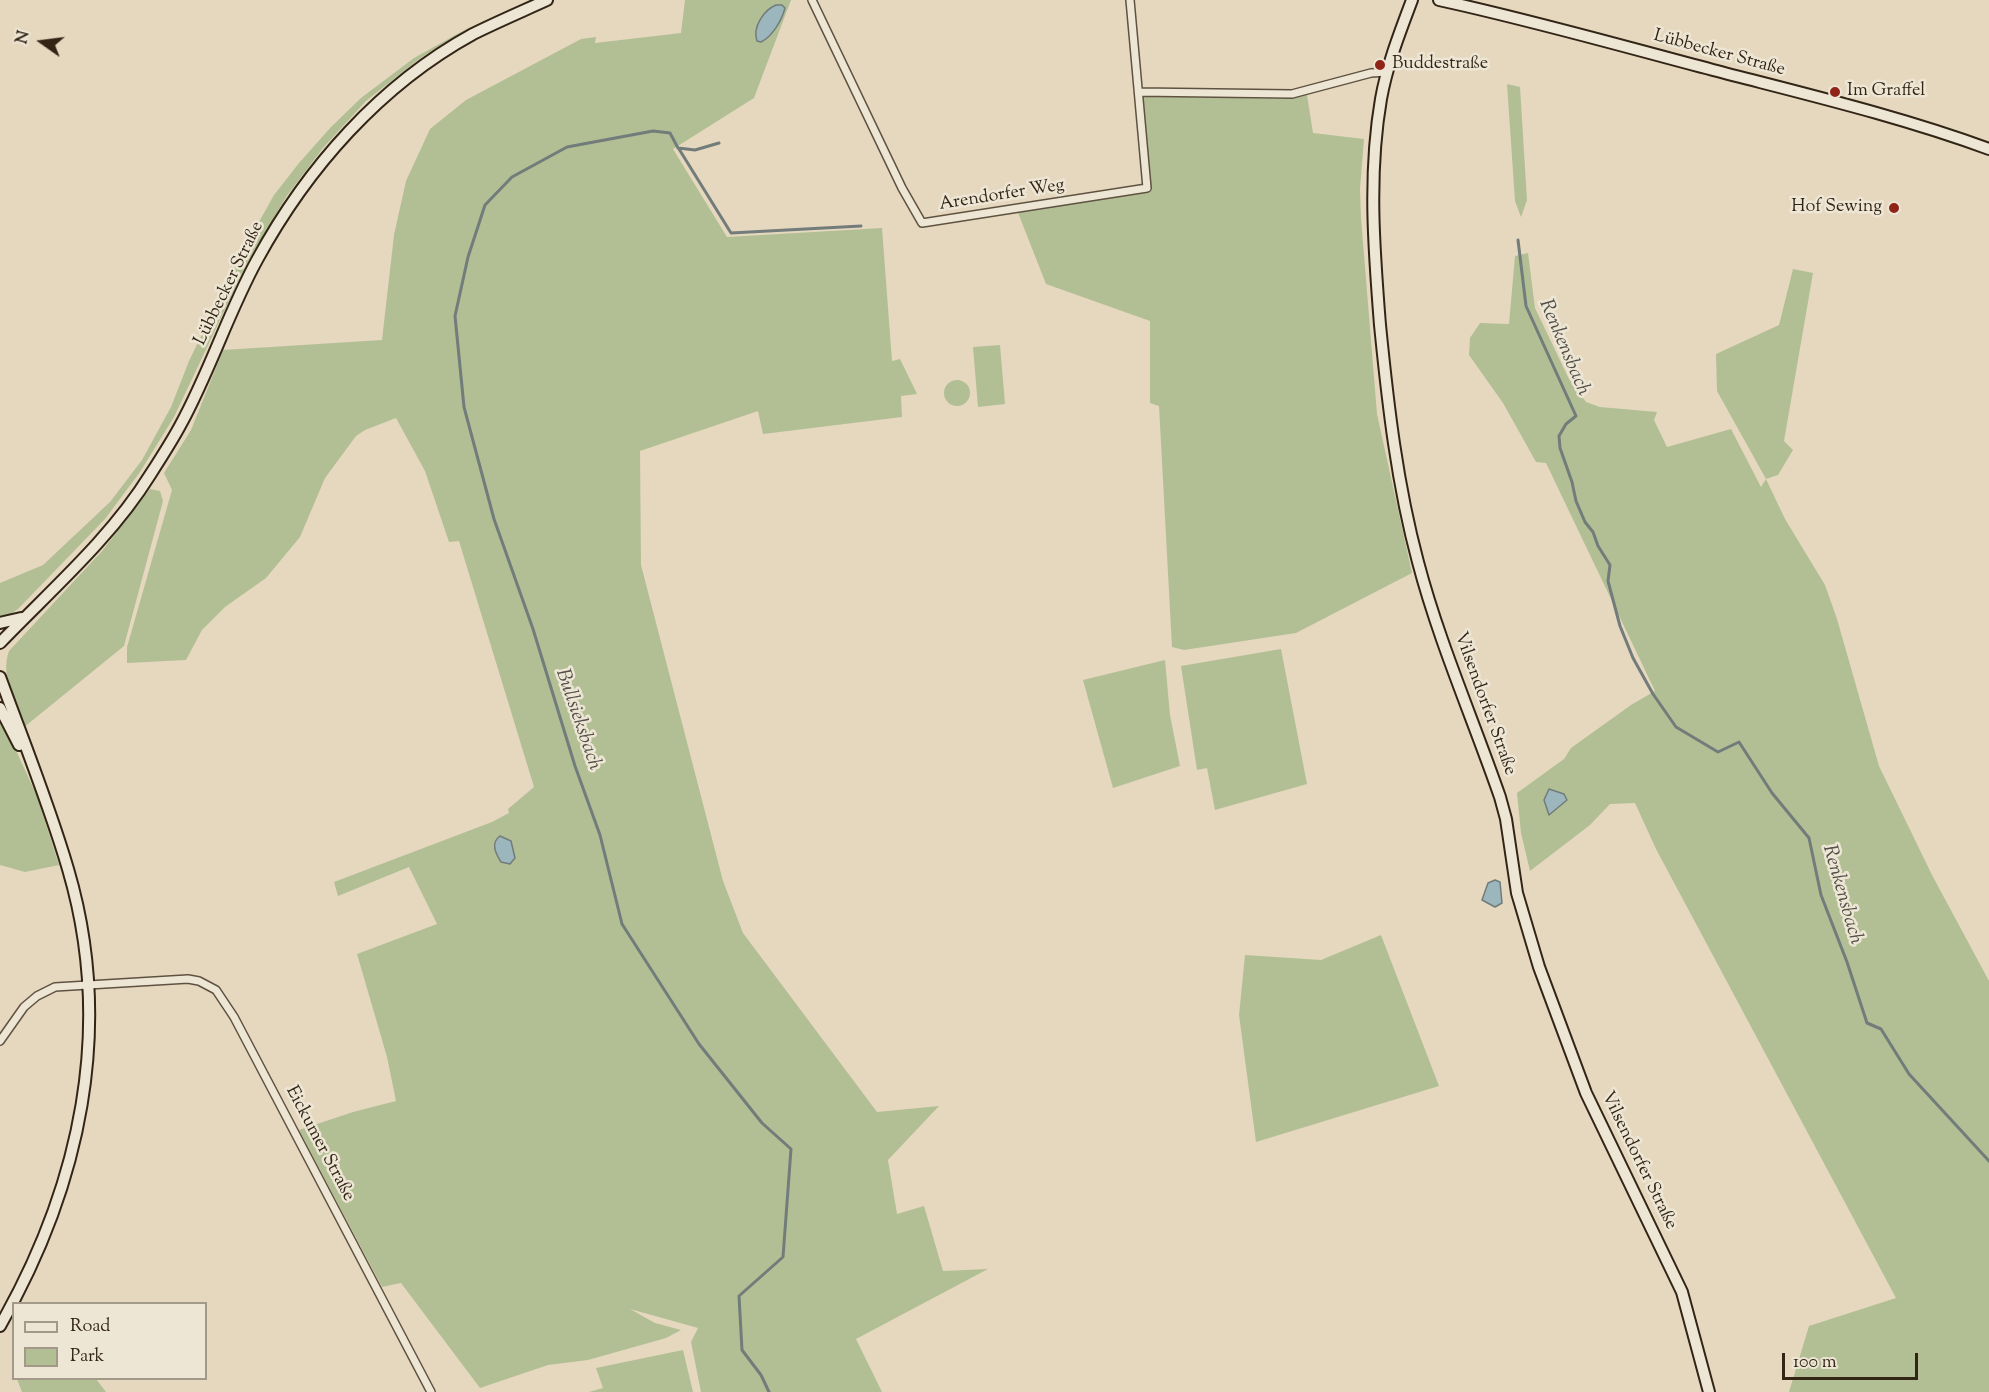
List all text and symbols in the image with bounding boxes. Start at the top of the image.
north arrow [12,12,72,72]
street label: Lübbecker Straße [1651,26,1787,82]
text: N [11,29,37,47]
place label: Buddestraße [1392,54,1488,76]
marker: Buddestraße [1373,58,1387,72]
place label: Im Graffel [1847,81,1925,103]
marker: Im Graffel [1828,85,1842,99]
street label: Arendorfer Weg [938,175,1066,217]
place label: Hof Sewing [1791,197,1882,219]
marker: Hof Sewing [1887,201,1901,215]
street label: Lübbecker Straße [191,218,269,350]
water label: Renkensbach [1532,296,1594,400]
street label: Vilsendorfer Straße [1448,629,1520,779]
water label: Bullsieksbach [548,666,606,774]
water label: Renkensbach [1815,842,1867,948]
street label: Eickumer Straße [280,1083,358,1205]
street label: Vilsendorfer Straße [1595,1089,1681,1233]
legend [12,1302,207,1380]
text: Road [70,1314,110,1340]
scale bar [1785,1341,1922,1379]
text: Park [70,1344,104,1370]
text: 100 m [1793,1350,1837,1376]

